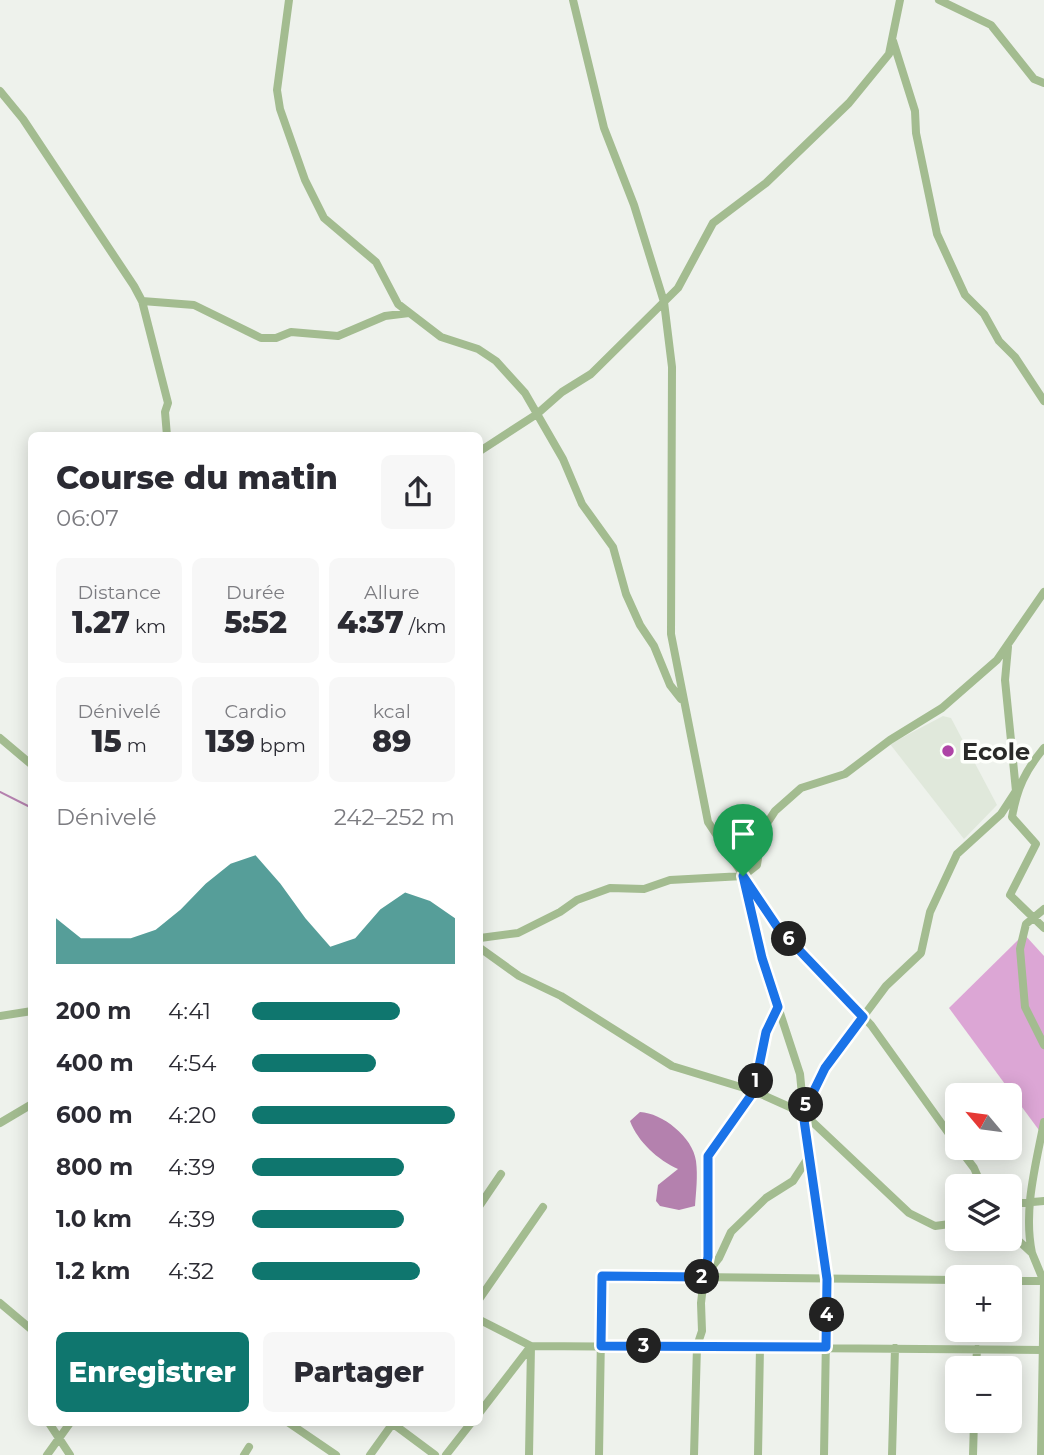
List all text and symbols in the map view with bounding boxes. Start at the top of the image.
button: share [381,455,455,529]
text: Course du matin [56,458,338,497]
text: 06:07 [56,504,119,532]
text: Distance [77,581,161,604]
text: Durée [226,581,285,604]
text: Allure [364,581,420,604]
text: 1.27 [72,604,130,641]
text: 5:52 [224,604,287,641]
text: 4:37 [337,604,404,641]
text: km [130,615,166,638]
text: /km [404,615,447,638]
text: Dénivelé [78,700,161,723]
text: Cardio [225,700,286,723]
text: kcal [373,700,411,723]
text: 15 [91,723,122,760]
text: 139 [205,723,255,760]
text: 89 [372,723,412,760]
text: m [122,734,147,757]
text: bpm [255,734,306,757]
place label: Ecole [962,737,1030,766]
marker: Ecole [940,743,956,759]
text: Dénivelé [56,803,157,831]
text: 242–252 m [334,803,455,831]
pin [713,804,773,876]
icon: arrive [724,815,762,853]
pin: 6 [772,922,806,956]
text: 6 [782,927,795,950]
text: 200 m [56,997,131,1025]
text: 4:41 [168,997,211,1025]
text: 400 m [56,1049,134,1077]
text: 4:54 [168,1049,216,1077]
pin: 1 [738,1064,774,1098]
text: 1 [752,1069,759,1092]
north arrow [945,1083,1022,1160]
map controls [945,1083,1022,1433]
pin: 5 [788,1088,824,1122]
text: 5 [800,1093,811,1116]
text: 600 m [56,1101,133,1129]
text: 4:20 [168,1101,216,1129]
text: 800 m [56,1153,133,1181]
text: 4:39 [168,1153,215,1181]
button: layers [945,1174,1022,1251]
text: 1.0 km [56,1205,132,1233]
text: 4:39 [168,1205,215,1233]
text: 1.2 km [56,1257,130,1285]
text: 4:32 [168,1257,214,1285]
pin: 2 [684,1260,720,1294]
text: 2 [696,1265,707,1288]
button: + [945,1265,1022,1342]
pin: 4 [810,1298,844,1332]
text: 4 [820,1303,833,1326]
pin: 3 [626,1328,662,1364]
button: Enregistrer [56,1332,249,1412]
button: Partager [263,1332,455,1412]
text: 3 [638,1334,649,1357]
button: − [945,1356,1022,1433]

